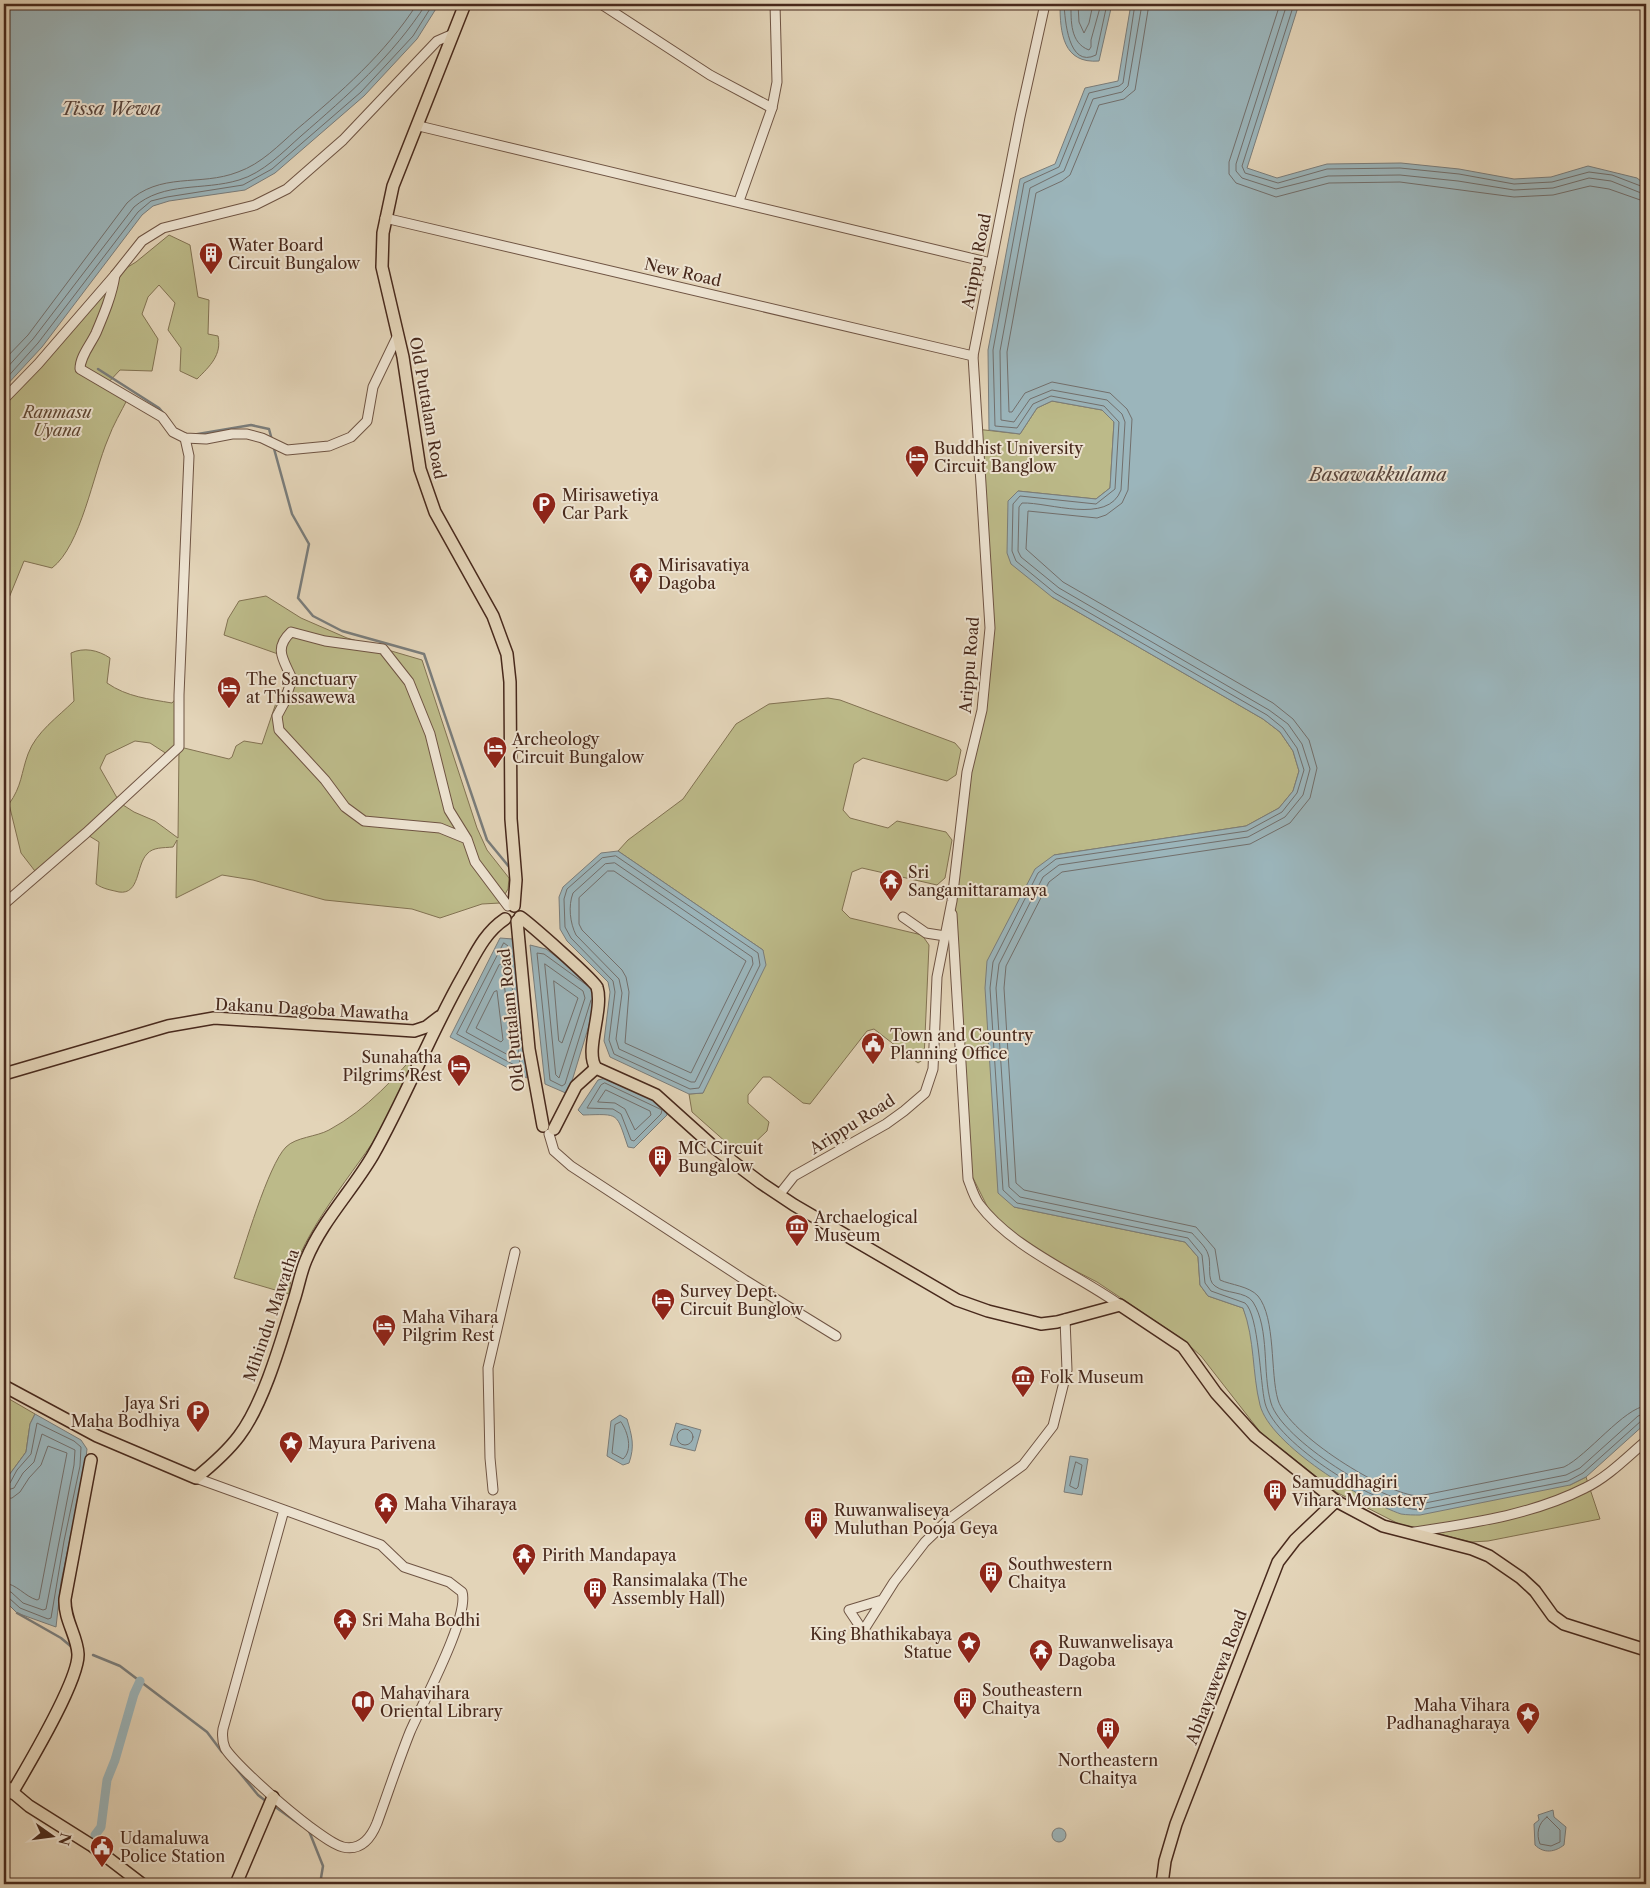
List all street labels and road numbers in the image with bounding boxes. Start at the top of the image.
street label: Arippu Road [957,211,995,311]
street label: New Road [643,253,724,291]
street label: Old Puttalam Road [406,335,450,481]
street label: Arippu Road [955,616,983,715]
street label: Old Puttalam Road [494,947,528,1093]
street label: Dakanu Dagoba Mawatha [215,994,410,1024]
street label: Arippu Road [805,1090,899,1159]
street label: Mihindu Mawatha [239,1245,303,1384]
street label: Abhayawewa Road [1181,1607,1251,1748]

